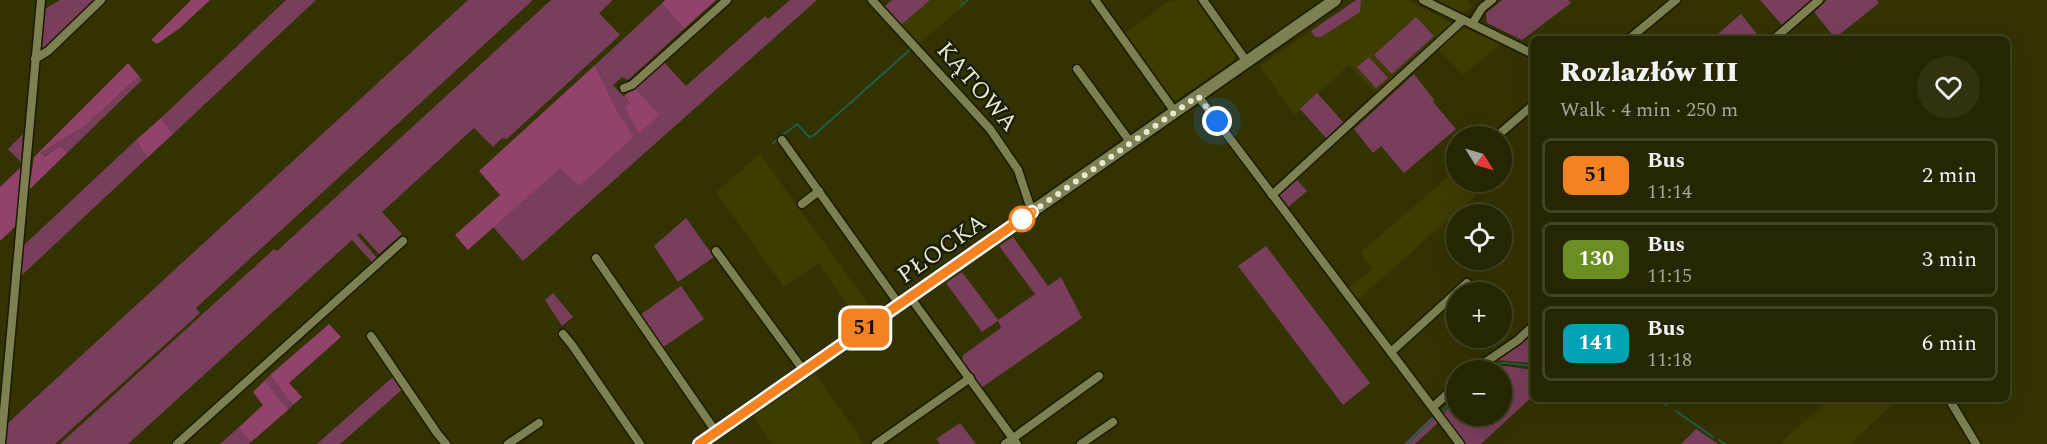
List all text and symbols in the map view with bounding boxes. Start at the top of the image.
street label: KĄTOWA [928,34,1026,140]
text: Rozlazłów III [1560,51,1738,94]
button: heart [1917,56,1980,119]
text: Walk · 4 min · 250 m [1560,95,1738,125]
your location [1202,106,1232,136]
north arrow [1446,126,1512,192]
map controls [1446,126,1512,426]
text: Bus [1647,144,1685,177]
text: 51 [1584,159,1608,191]
text: 2 min [1922,159,1977,192]
text: 11:14 [1647,177,1692,207]
button: locate [1446,204,1512,270]
street label: PŁOCKA [890,205,994,293]
unlabelled marker [1009,206,1035,232]
text: Bus [1647,228,1685,261]
text: 130 [1578,243,1614,275]
text: 3 min [1922,243,1977,276]
text: 11:15 [1647,261,1692,291]
button: + [1446,282,1512,348]
line badge: 51 [838,308,892,348]
text: 51 [853,312,877,344]
text: Bus [1647,312,1685,345]
text: 141 [1578,327,1614,359]
text: 6 min [1922,327,1977,360]
text: 11:18 [1647,345,1692,375]
button: − [1446,360,1512,426]

